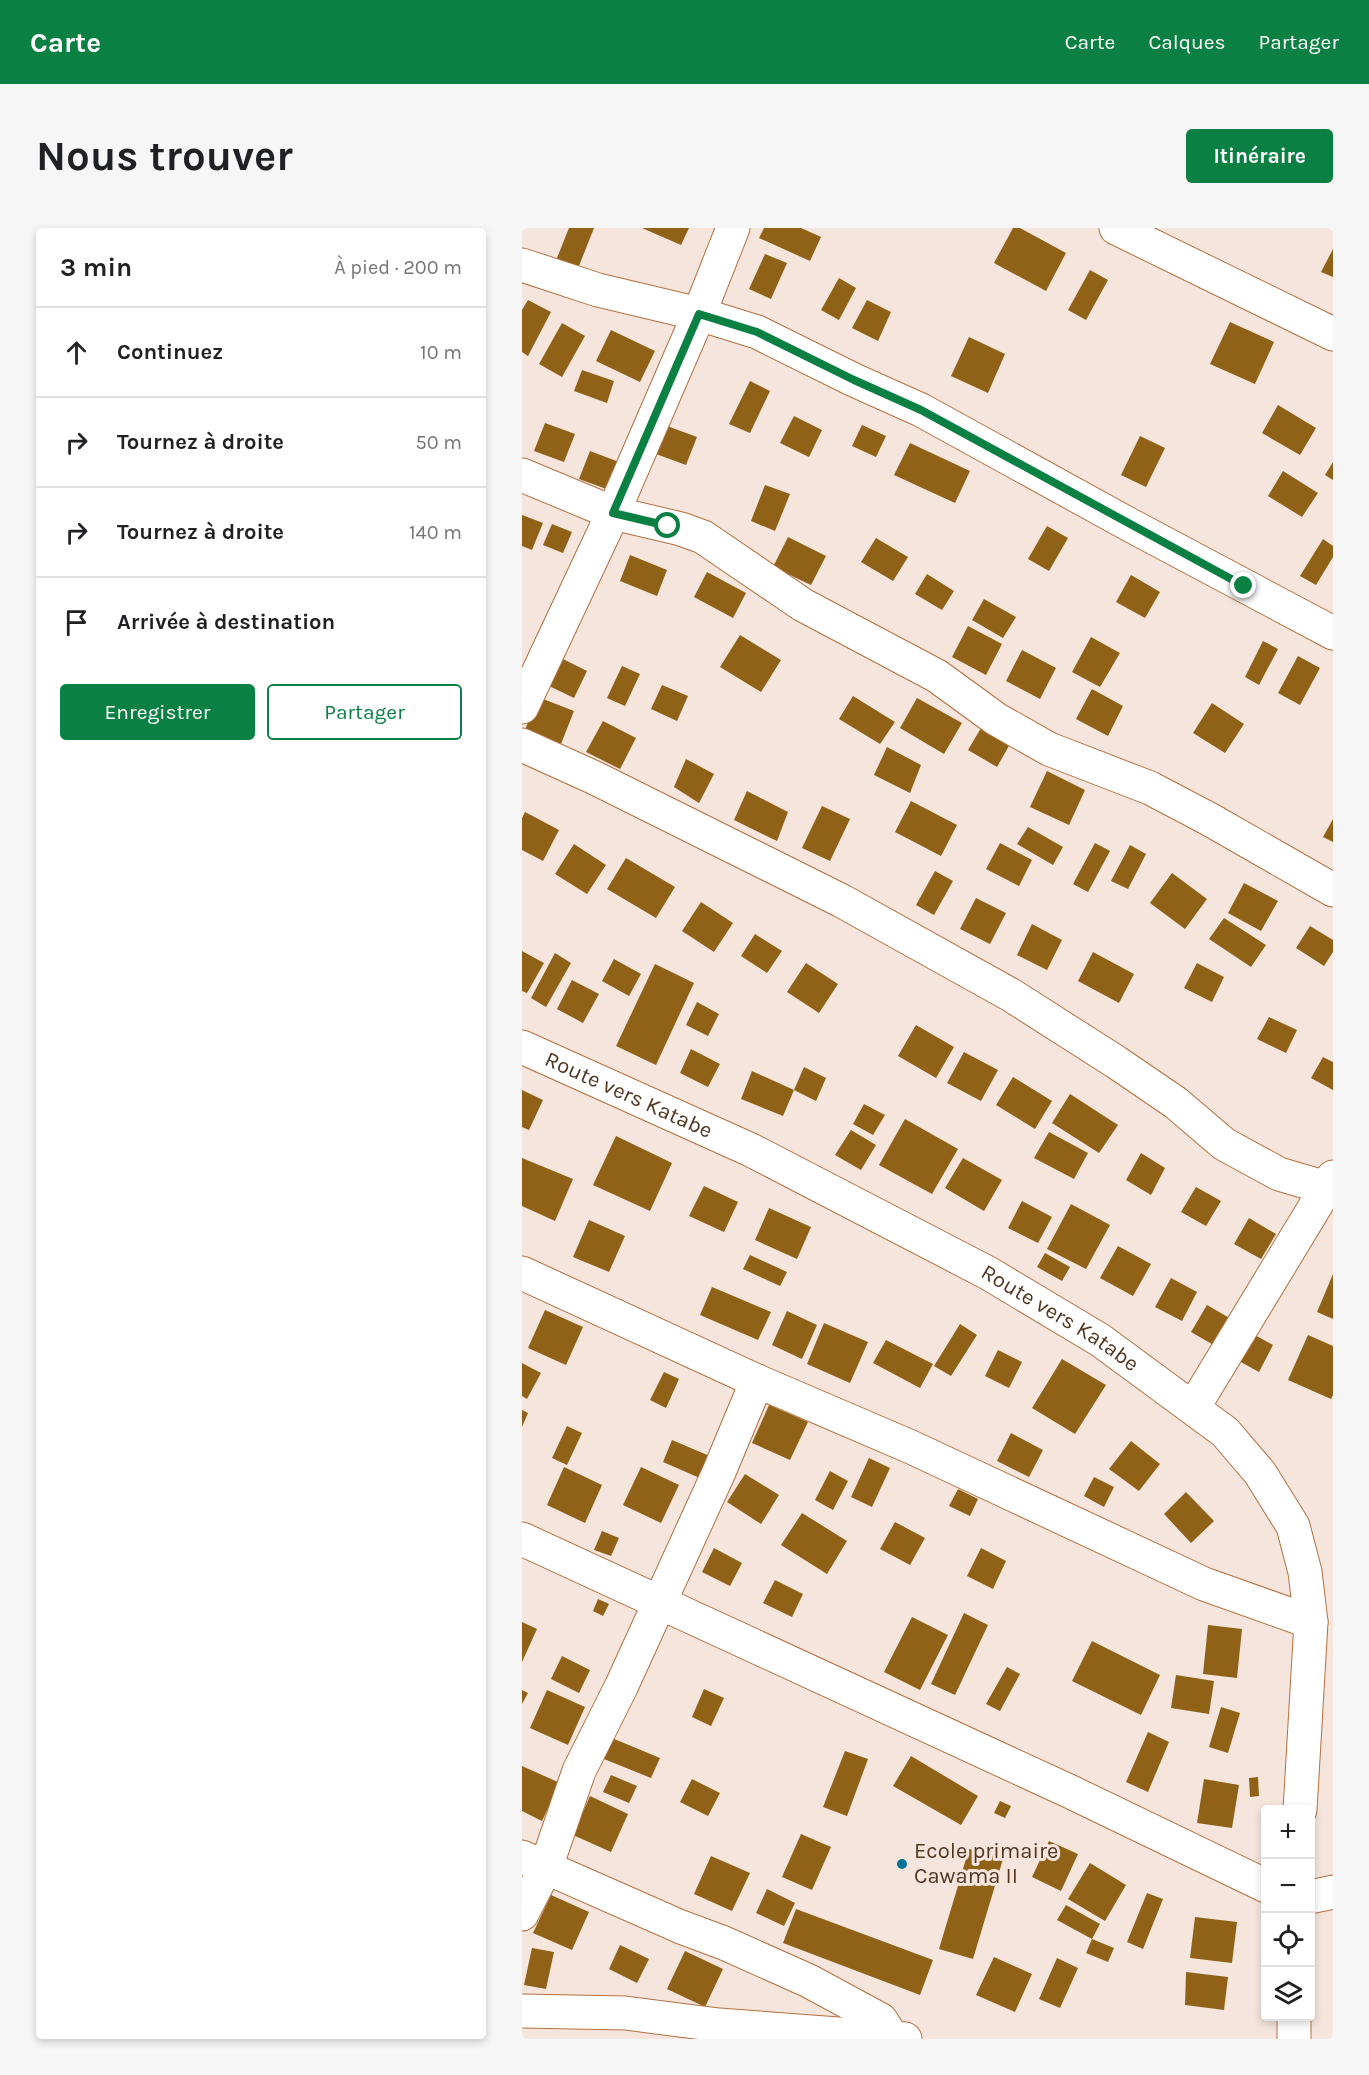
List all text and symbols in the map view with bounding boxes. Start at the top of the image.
text: Carte [30,26,101,59]
text: Carte [1065,30,1115,54]
text: Calques [1148,30,1226,54]
text: Partager [1259,30,1339,54]
button: Itinéraire [1186,129,1333,183]
text: Nous trouver [36,131,293,181]
text: 3 min [60,252,132,283]
text: À pied · 200 m [334,256,462,279]
icon: ahead [60,336,93,369]
text: Continuez [117,339,223,365]
text: 10 m [420,341,462,364]
icon: right [60,426,93,459]
text: Tournez à droite [117,429,284,455]
text: 50 m [415,431,462,454]
route start [654,512,680,538]
icon: right [60,516,93,549]
text: Tournez à droite [117,519,284,545]
text: 140 m [409,521,462,544]
route end [1230,572,1256,598]
icon: arrive [60,606,93,639]
text: Arrivée à destination [117,609,335,635]
button: Enregistrer [60,684,255,740]
button: Partager [267,684,462,740]
street label: Route vers Katabe [541,1046,717,1144]
street label: Route vers Katabe [976,1259,1144,1377]
map controls [1261,1805,1315,2021]
button: + [1261,1805,1315,1859]
place label: Ecole primaire Cawama II [914,1838,1058,1889]
marker: Ecole primaire Cawama II [895,1857,909,1871]
button: − [1261,1859,1315,1913]
button: locate [1261,1913,1315,1967]
button: layers [1261,1967,1315,2021]

